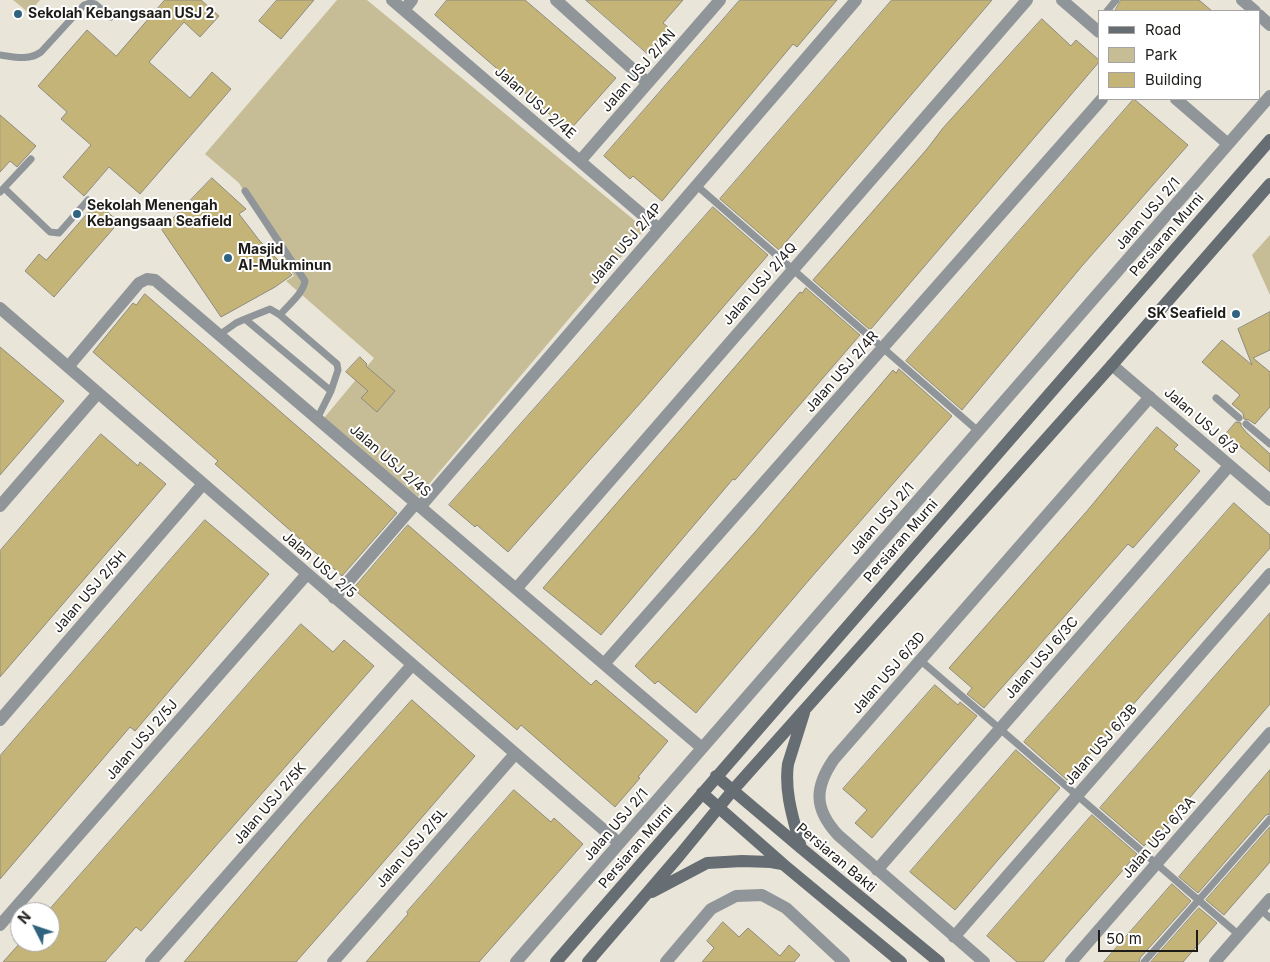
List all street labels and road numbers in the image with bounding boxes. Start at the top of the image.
street label: Jalan USJ 2/4N [599,26,679,116]
street label: Jalan USJ 2/4E [491,63,579,143]
street label: Jalan USJ 2/1 [1112,175,1184,253]
street label: Persiaran Murni [1126,190,1208,280]
street label: Jalan USJ 2/4P [586,200,666,288]
street label: Jalan USJ 2/4Q [720,239,800,329]
street label: Jalan USJ 2/4R [802,328,882,416]
street label: Jalan USJ 6/3 [1160,384,1242,458]
street label: Jalan USJ 2/4S [346,421,434,501]
street label: Jalan USJ 2/1 [846,480,918,558]
street label: Persiaran Murni [860,496,942,586]
street label: Jalan USJ 2/5 [278,528,360,602]
street label: Jalan USJ 2/5H [50,548,130,636]
street label: Jalan USJ 6/3C [1002,614,1082,702]
street label: Jalan USJ 6/3D [849,629,929,717]
street label: Jalan USJ 2/5J [103,696,181,784]
street label: Jalan USJ 6/3B [1061,701,1141,789]
street label: Jalan USJ 2/5K [230,760,310,848]
street label: Jalan USJ 2/1 [580,786,652,864]
street label: Jalan USJ 6/3A [1119,794,1199,882]
street label: Persiaran Murni [595,802,677,892]
street label: Jalan USJ 2/5L [373,805,451,891]
street label: Persiaran Bakti [793,820,879,896]

